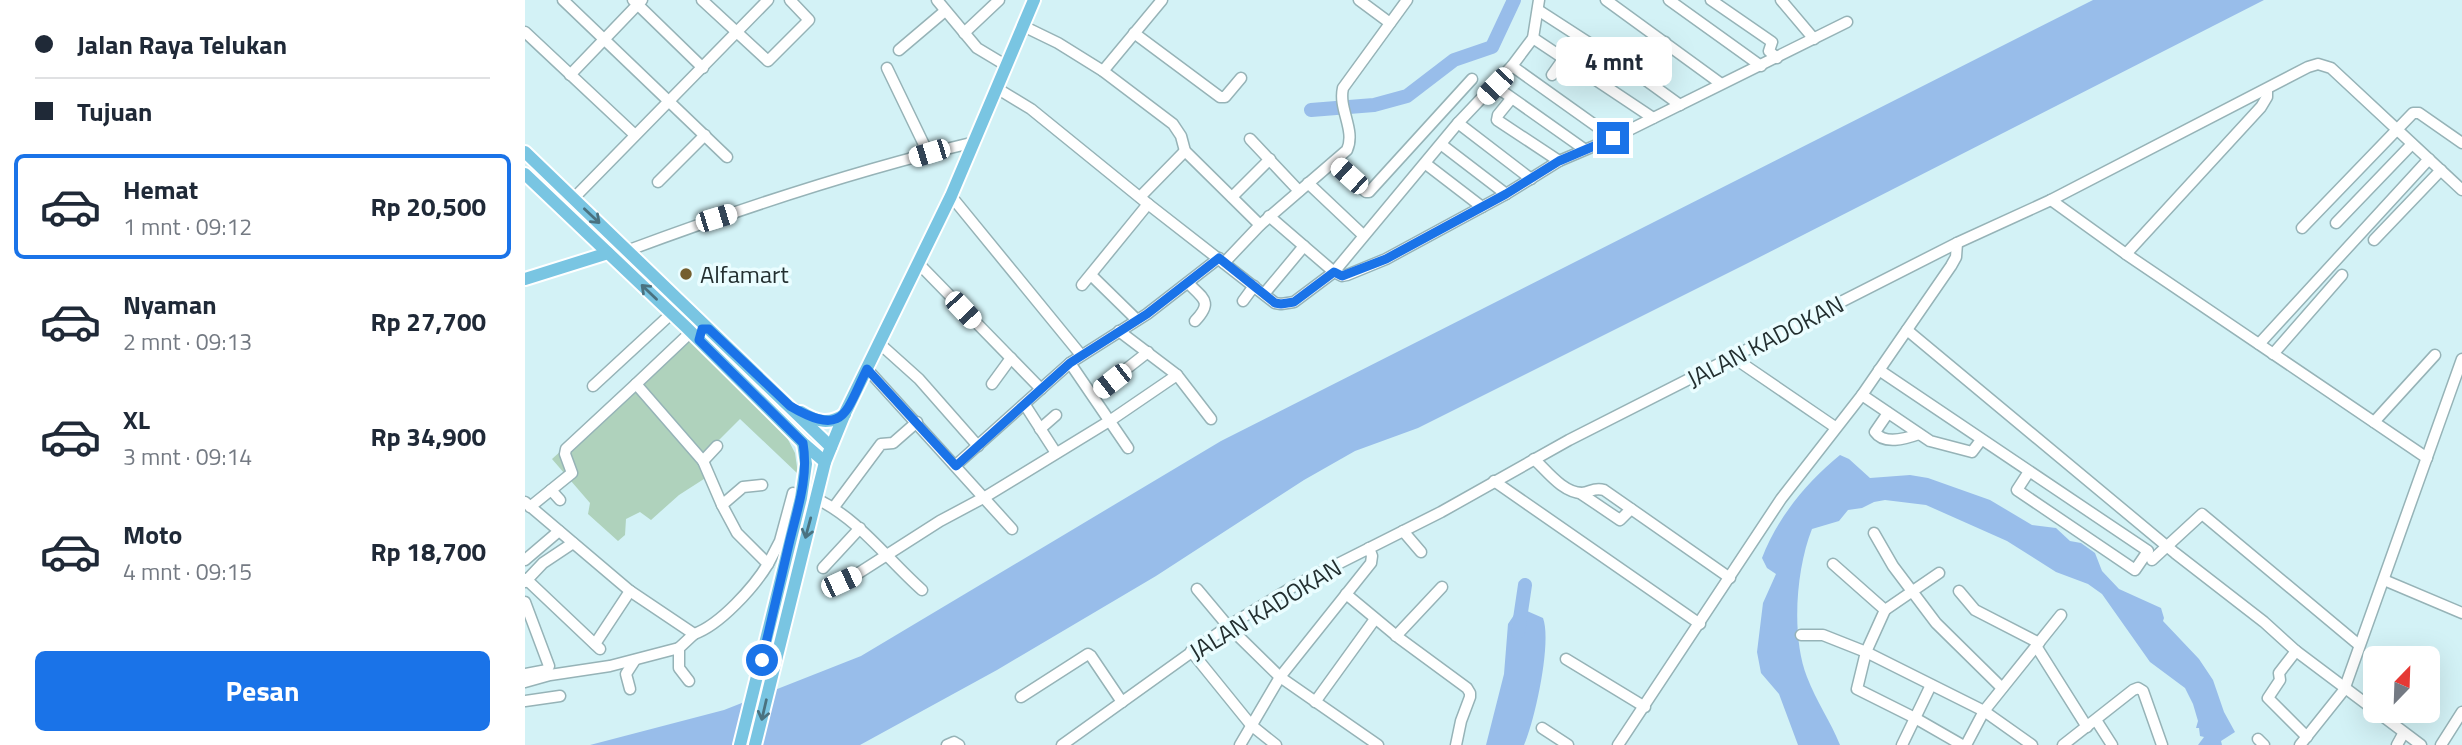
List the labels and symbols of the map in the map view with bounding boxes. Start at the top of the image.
callout: 4 mnt [1555,37,1671,86]
car [1473,64,1518,108]
route end [1597,122,1629,154]
car [906,137,953,169]
car [1327,154,1372,198]
car [693,202,740,234]
one-way arrow [583,208,601,224]
place label: Alfamart [700,256,789,292]
marker: Alfamart [678,266,694,282]
one-way arrow [641,284,658,301]
street label: JALAN KADOKAN [1680,286,1850,396]
car [941,287,986,333]
car [1089,360,1136,402]
one-way arrow [800,517,813,539]
street label: JALAN KADOKAN [1182,549,1348,669]
car [818,564,865,600]
route start [746,644,778,676]
north arrow [2363,646,2439,723]
one-way arrow [757,698,770,720]

